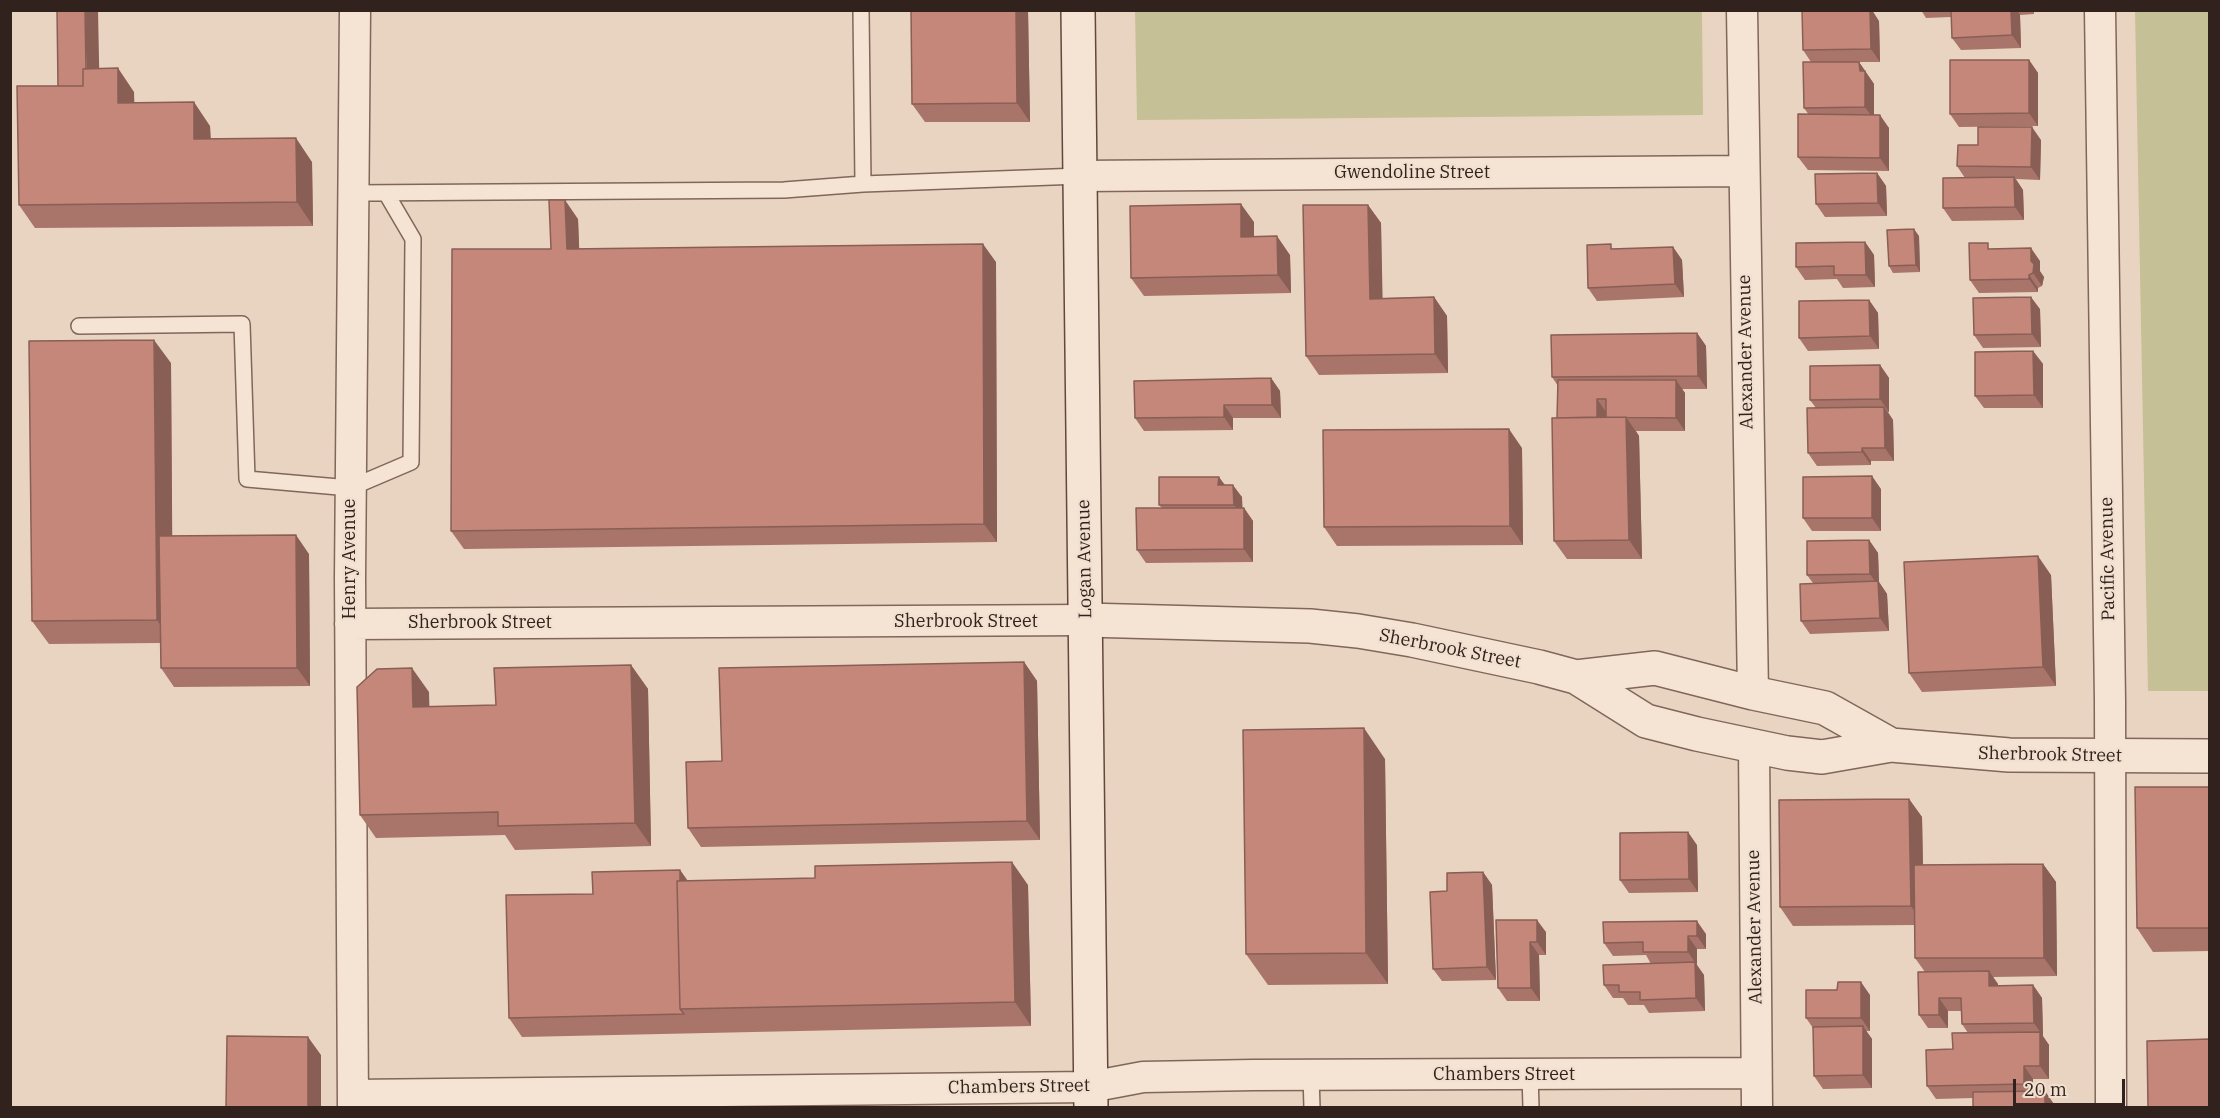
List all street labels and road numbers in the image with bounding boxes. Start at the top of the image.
street label: Gwendoline Street [1334,162,1490,184]
street label: Alexander Avenue [1734,275,1758,429]
street label: Pacific Avenue [2096,497,2120,621]
street label: Henry Avenue [339,499,361,619]
street label: Logan Avenue [1073,499,1097,619]
street label: Sherbrook Street [894,611,1038,633]
street label: Sherbrook Street [408,612,552,634]
street label: Sherbrook Street [1377,625,1523,673]
street label: Sherbrook Street [1978,743,2122,767]
street label: Alexander Avenue [1743,850,1767,1004]
street label: Chambers Street [1433,1064,1575,1086]
street label: Chambers Street [948,1075,1090,1099]

